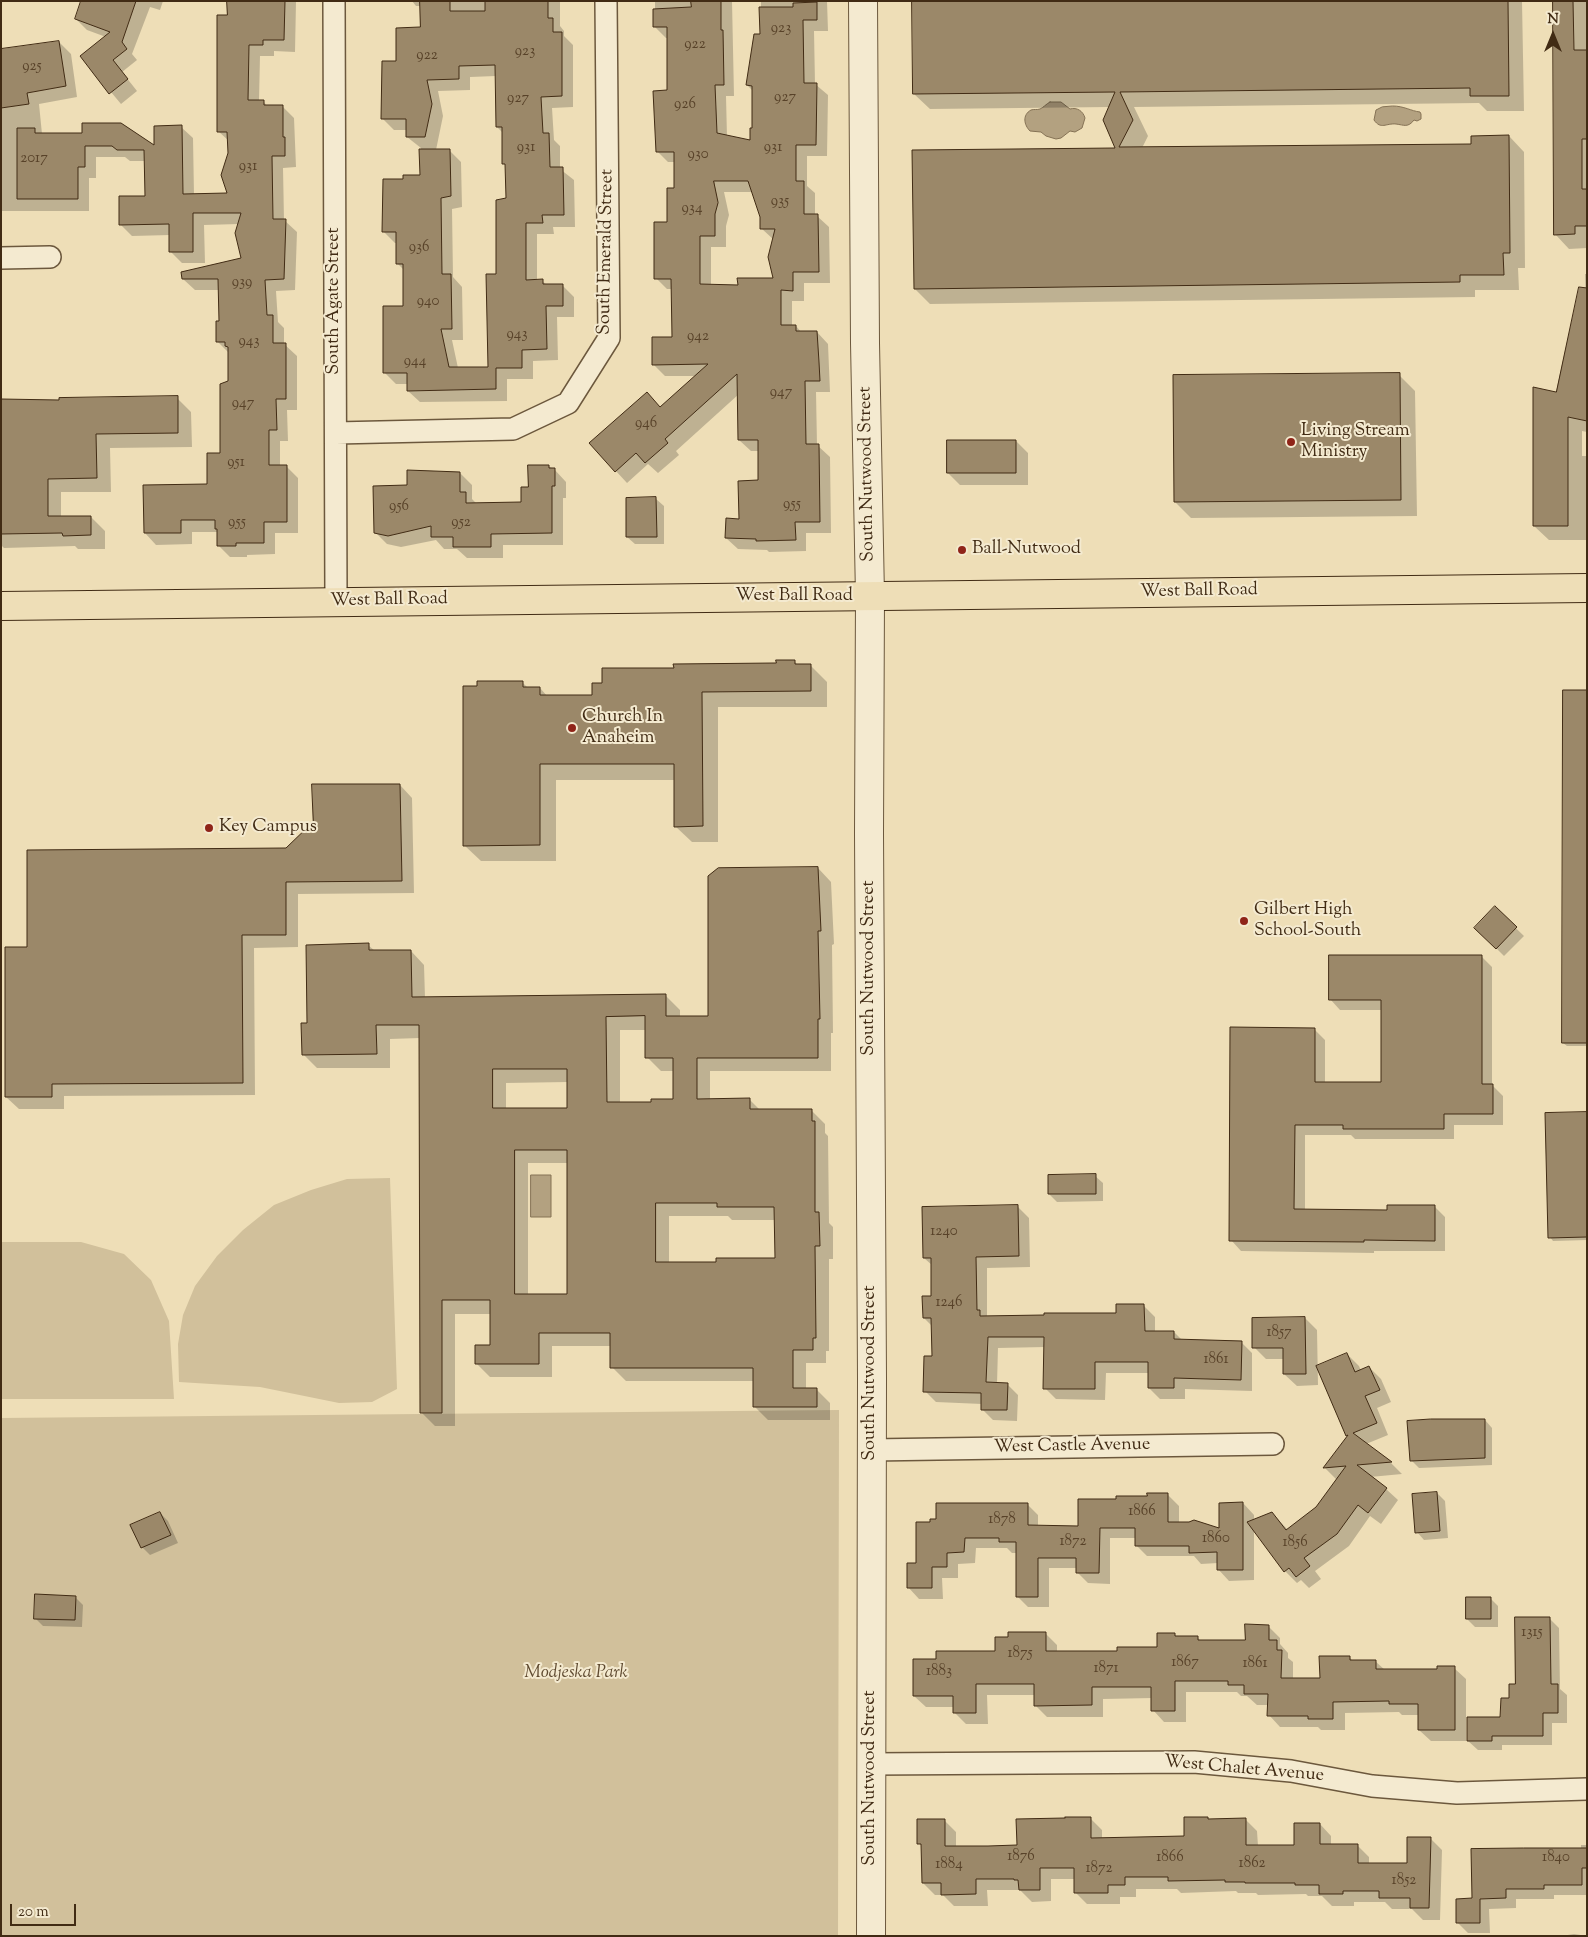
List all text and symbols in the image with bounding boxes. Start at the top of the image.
north arrow [1528,10,1578,60]
text: N [1547,10,1559,30]
house number: 923 [771,20,791,38]
house number: 922 [684,36,706,54]
house number: 923 [515,43,535,61]
house number: 922 [416,47,438,65]
house number: 925 [22,58,42,76]
house number: 927 [774,89,796,107]
house number: 927 [507,90,529,108]
house number: 926 [674,96,696,114]
house number: 931 [517,139,535,157]
house number: 931 [764,139,782,157]
house number: 930 [687,146,709,164]
house number: 2017 [20,150,48,168]
house number: 931 [239,158,257,176]
street label: South Emerald Street [595,169,619,335]
house number: 935 [771,193,789,211]
house number: 934 [682,200,702,218]
street label: South Agate Street [324,227,346,375]
house number: 936 [409,239,429,257]
house number: 939 [232,274,252,292]
house number: 940 [417,293,439,311]
house number: 943 [507,326,527,344]
house number: 942 [687,328,709,346]
house number: 943 [239,333,259,351]
house number: 944 [404,353,426,371]
house number: 947 [770,384,792,402]
street label: South Nutwood Street [856,386,880,562]
house number: 947 [232,395,254,413]
house number: 946 [635,415,657,433]
place label: Living Stream Ministry [1301,421,1410,464]
marker: Living Stream Ministry [1285,436,1297,448]
house number: 951 [227,454,245,472]
house number: 955 [783,496,801,514]
house number: 956 [389,498,409,516]
house number: 955 [228,514,246,532]
house number: 952 [451,514,471,532]
place label: Ball-Nutwood [972,539,1081,561]
marker: Ball-Nutwood [956,544,968,556]
street label: West Ball Road [1140,580,1258,604]
street label: West Ball Road [735,586,853,608]
street label: West Ball Road [330,589,448,613]
place label: Church In Anaheim [582,707,663,750]
marker: Church In Anaheim [566,722,578,734]
place label: Key Campus [219,817,317,839]
marker: Key Campus [203,822,215,834]
street label: South Nutwood Street [859,880,881,1056]
place label: Gilbert High School-South [1254,900,1361,942]
marker: Gilbert High School-South [1238,915,1250,927]
house number: 1240 [930,1223,958,1241]
street label: South Nutwood Street [860,1285,882,1461]
house number: 1246 [936,1294,962,1312]
house number: 1857 [1266,1324,1292,1342]
house number: 1861 [1203,1351,1229,1369]
street label: West Castle Avenue [993,1435,1151,1459]
house number: 1866 [1128,1503,1156,1521]
house number: 1878 [988,1511,1016,1529]
house number: 1860 [1202,1530,1230,1548]
house number: 1872 [1060,1533,1086,1551]
house number: 1856 [1282,1534,1308,1552]
house number: 1315 [1521,1624,1543,1642]
house number: 1875 [1007,1645,1033,1663]
house number: 1867 [1171,1654,1199,1672]
house number: 1861 [1242,1655,1268,1673]
house number: 1871 [1093,1660,1119,1678]
park label: Modjeska Park [524,1663,628,1685]
house number: 1883 [926,1663,952,1681]
street label: South Nutwood Street [860,1690,882,1866]
street label: West Chalet Avenue [1163,1752,1325,1788]
house number: 1876 [1007,1848,1035,1866]
house number: 1866 [1156,1849,1184,1867]
house number: 1840 [1542,1849,1570,1867]
house number: 1862 [1239,1855,1265,1873]
house number: 1884 [935,1856,963,1874]
house number: 1872 [1086,1860,1112,1878]
house number: 1852 [1392,1872,1416,1890]
scale bar [12,1894,79,1926]
text: 20 m [18,1902,49,1923]

